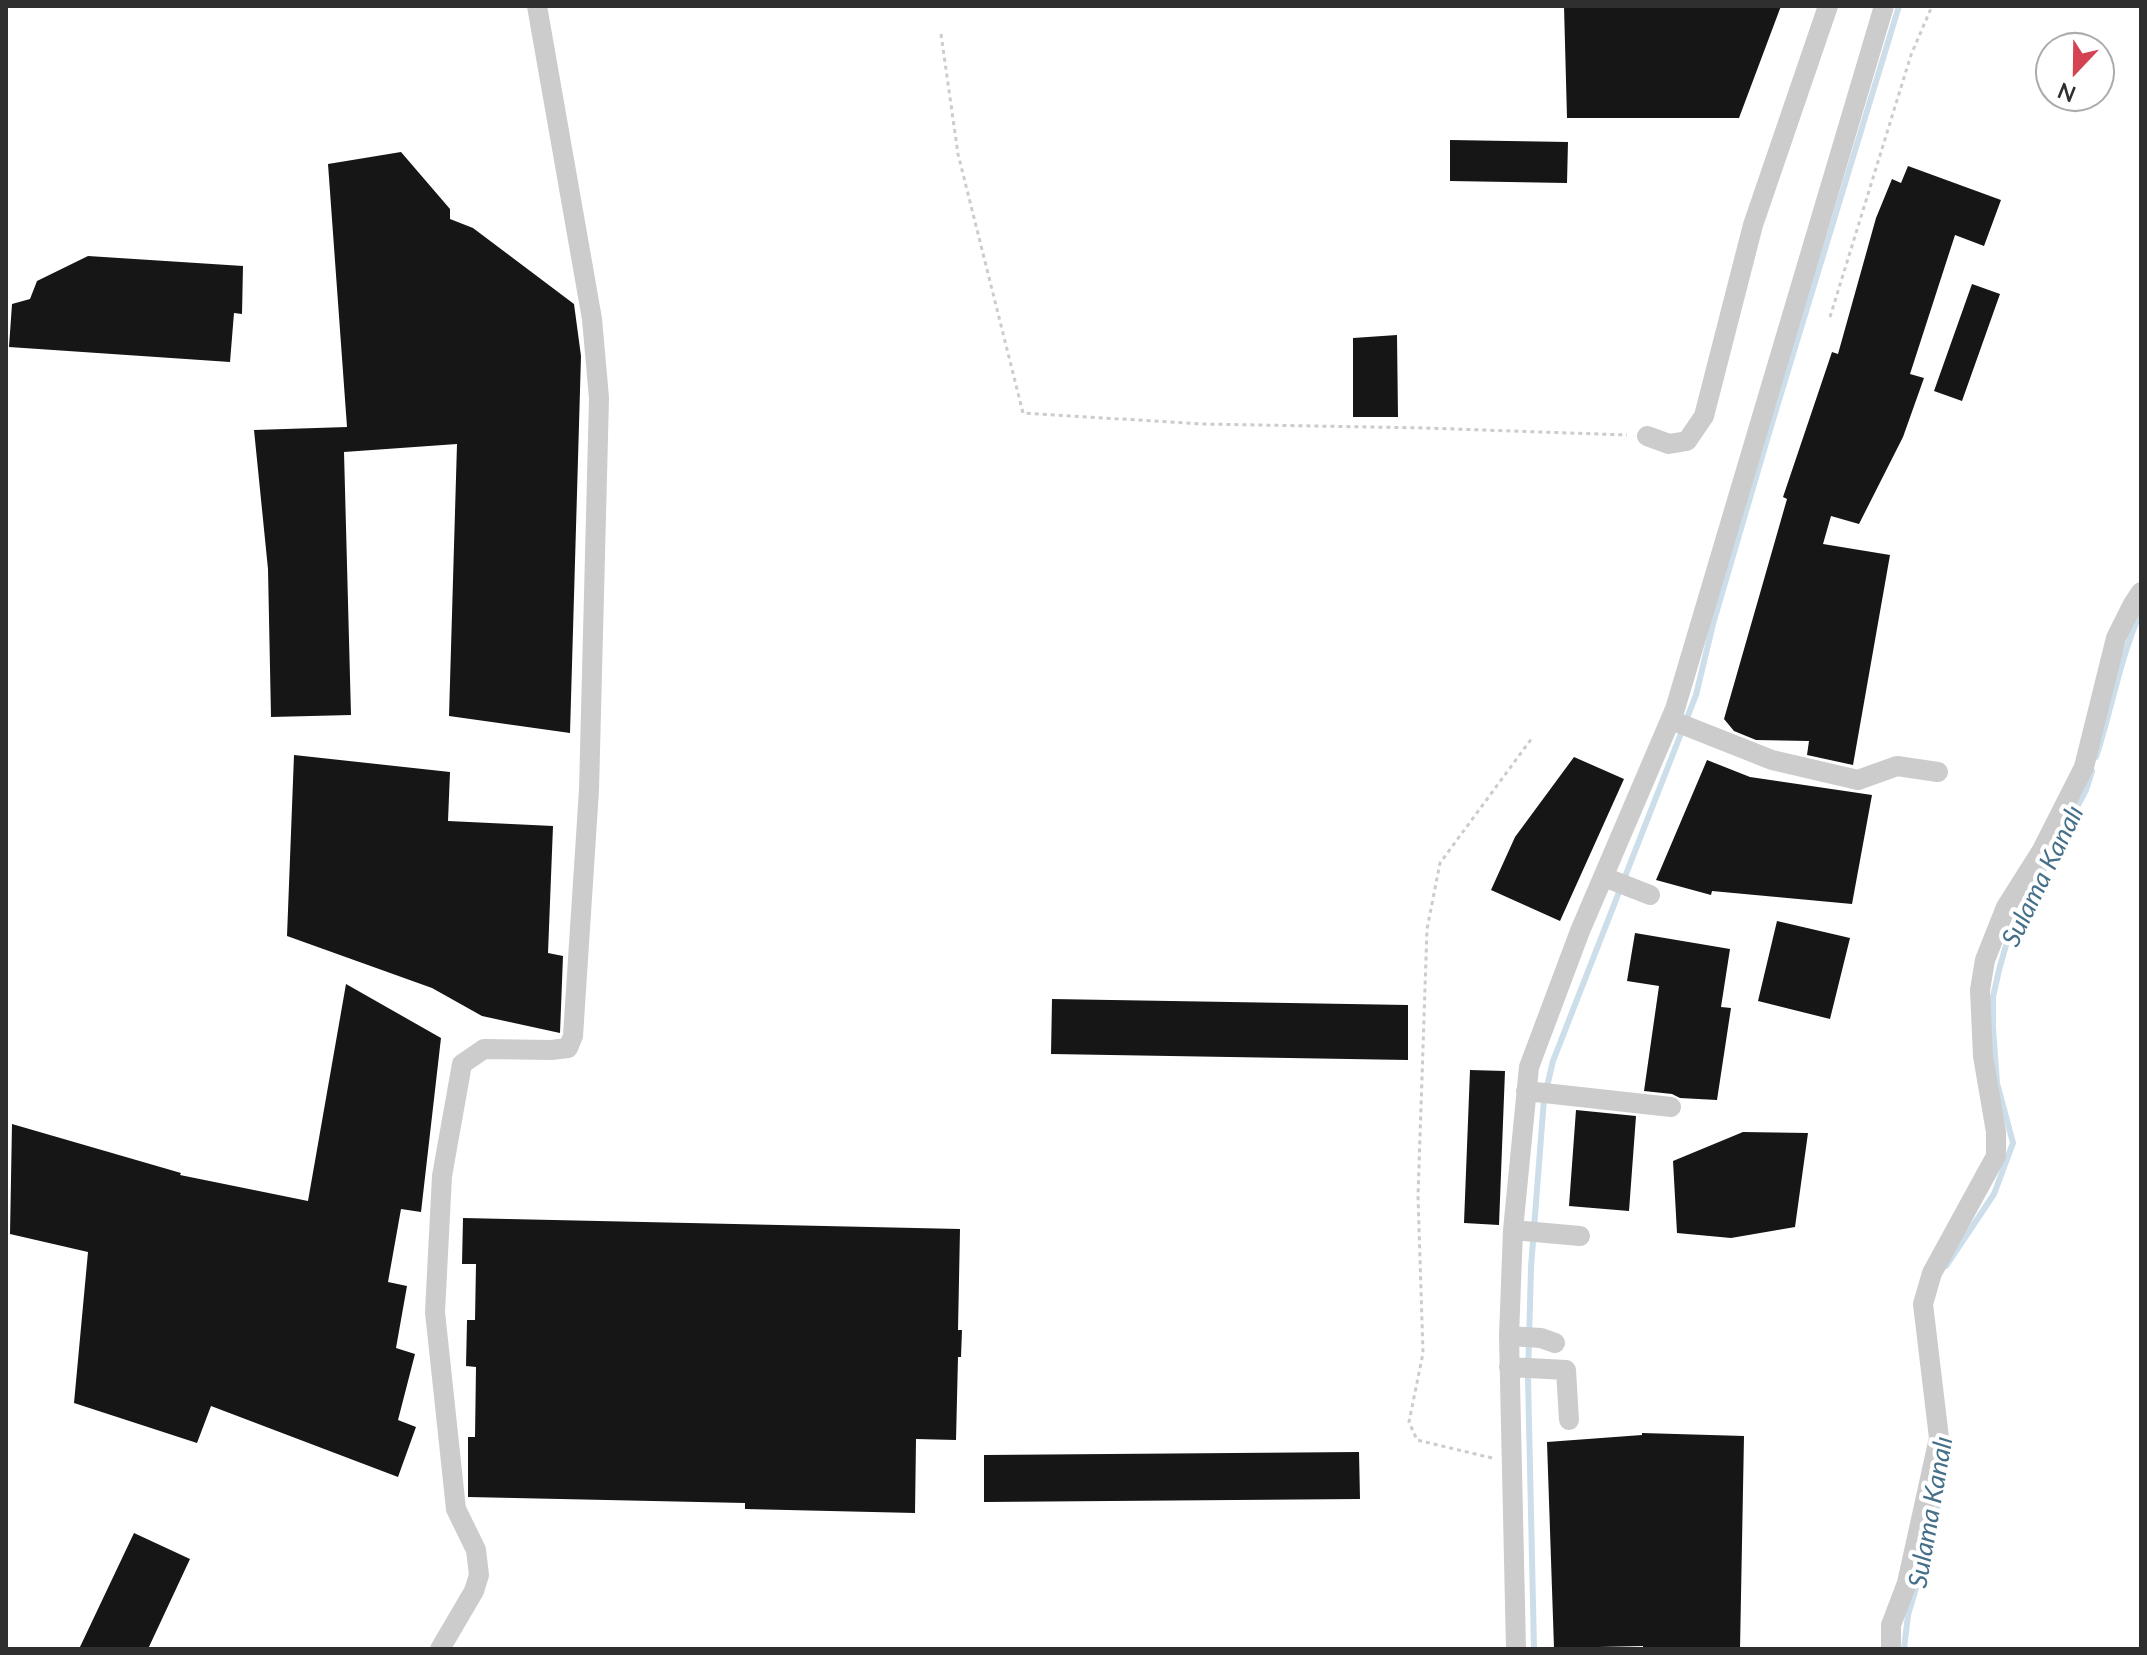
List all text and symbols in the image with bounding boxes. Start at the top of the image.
north arrow [2035,32,2115,112]
text: N [2054,77,2079,109]
water label: Sulama Kanalı [1995,800,2091,952]
water label: Sulama Kanalı [1902,1434,1960,1590]

